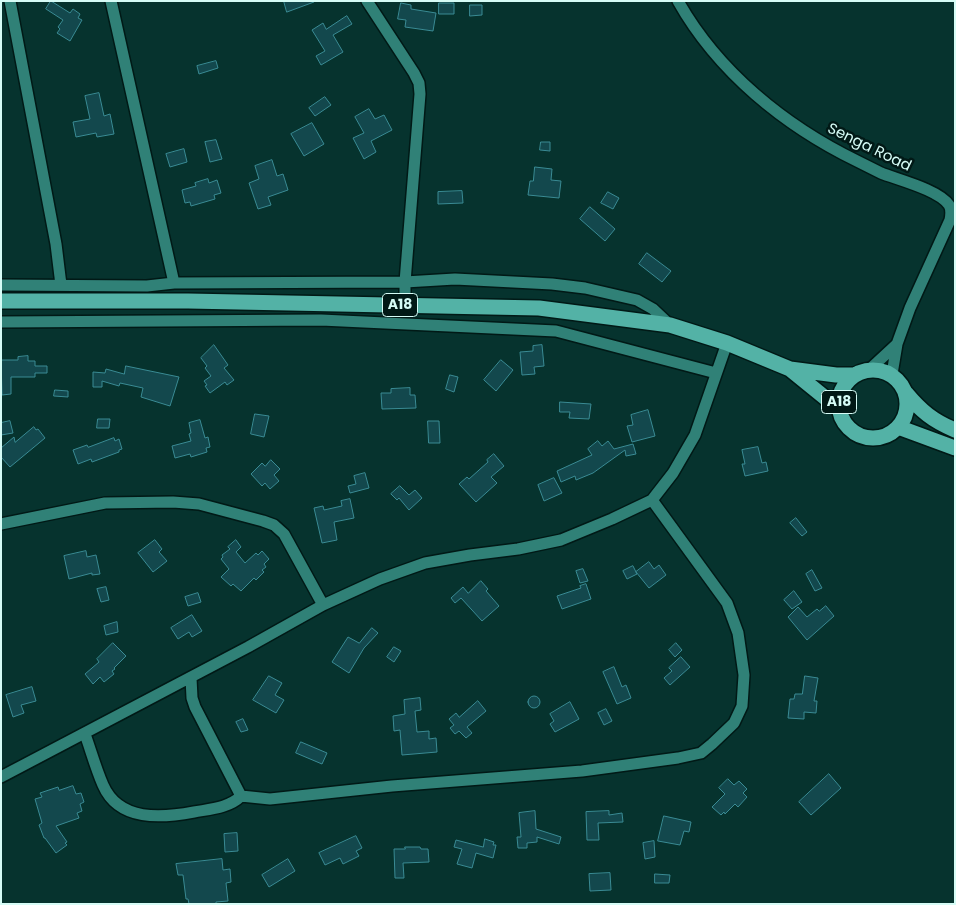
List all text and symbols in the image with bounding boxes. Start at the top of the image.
street label: Senga Road [824,120,914,176]
road number: A18 [382,294,418,316]
road number: A18 [822,391,856,414]

